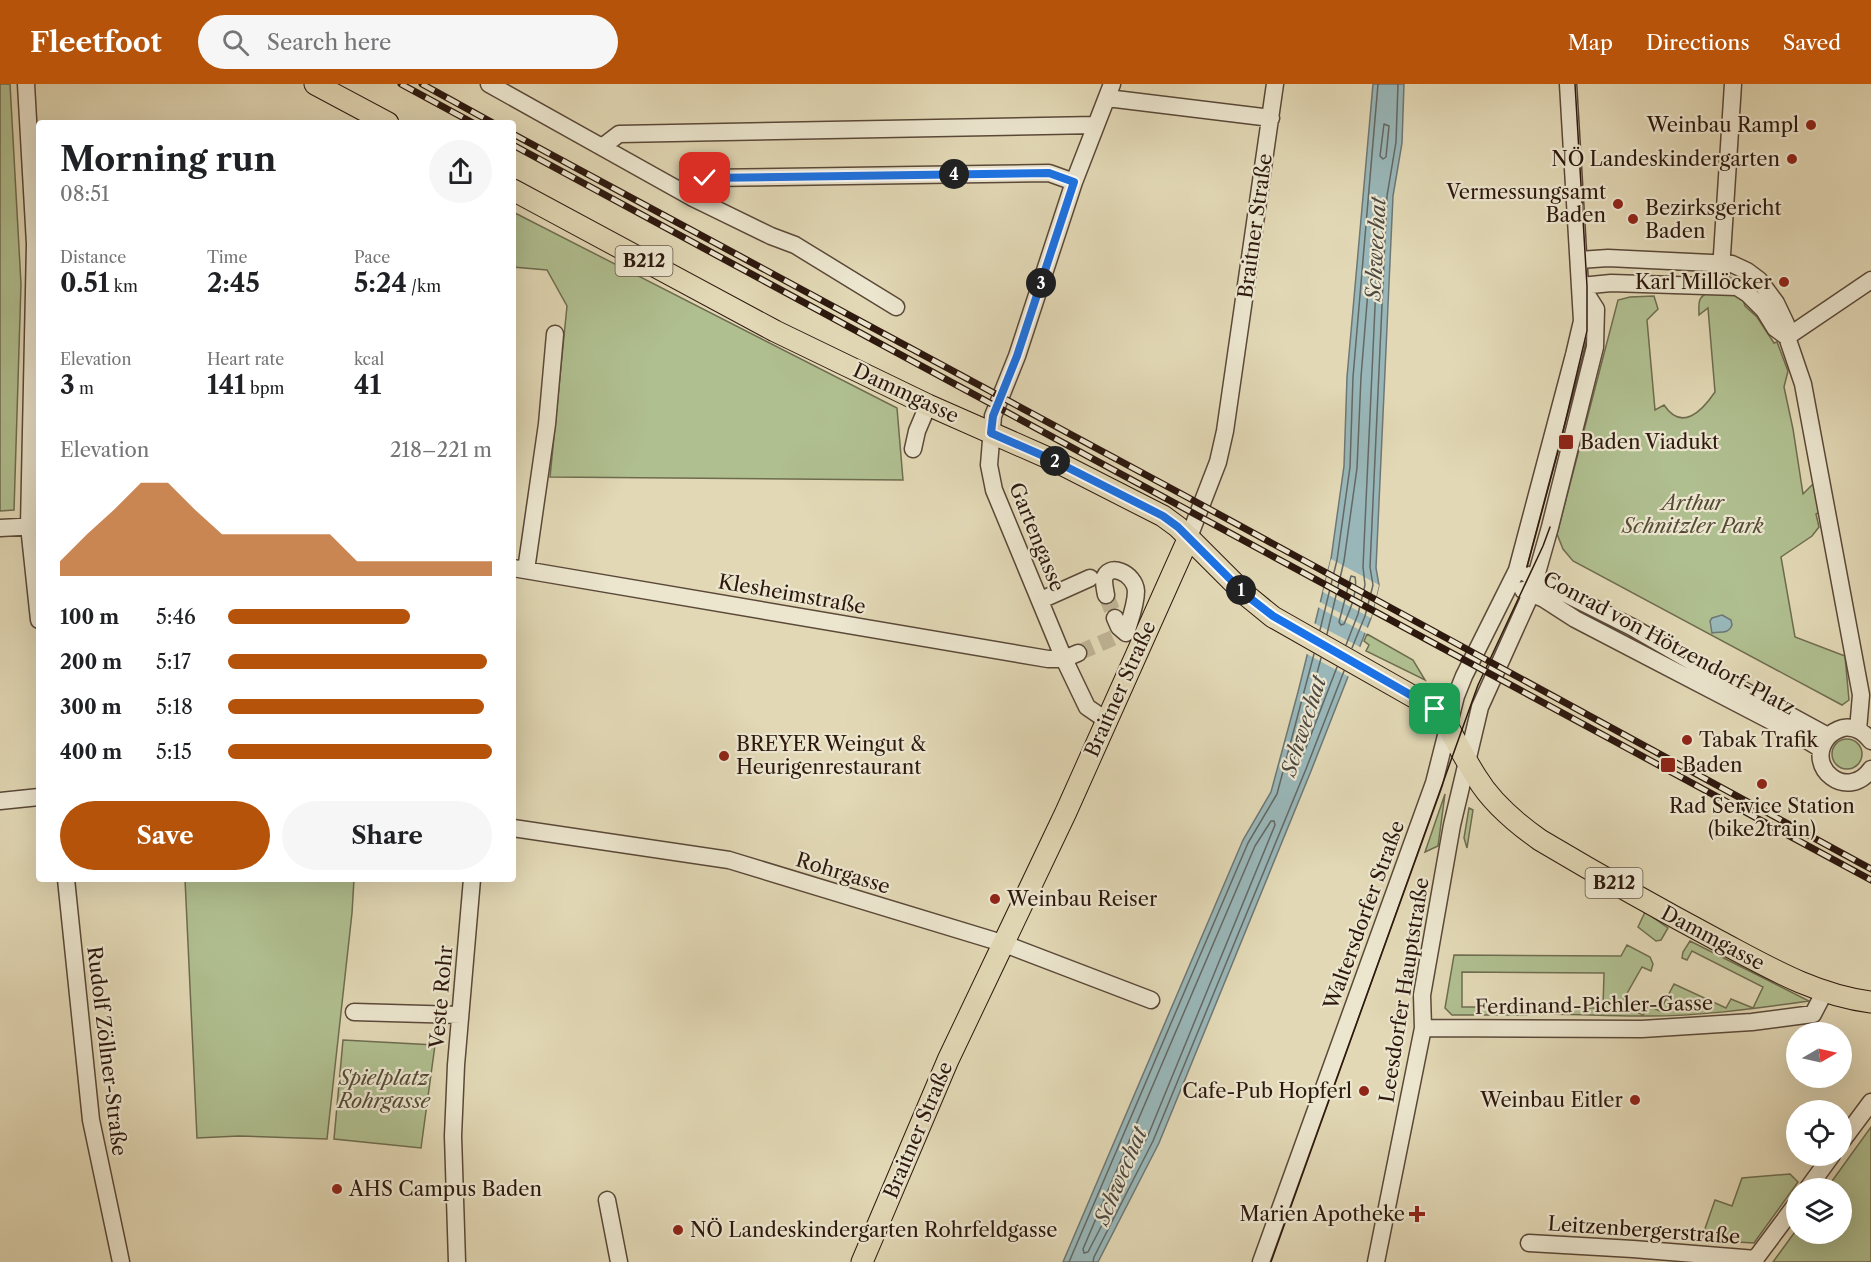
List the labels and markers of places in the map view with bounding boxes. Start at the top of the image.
place label: Weinbau Rampl [1646,113,1799,137]
marker: Weinbau Rampl [1804,118,1818,132]
place label: NÖ Landeskindergarten [1551,146,1780,171]
pin [679,152,730,203]
marker: NÖ Landeskindergarten [1785,152,1799,166]
pin: 4 [939,159,969,189]
place label: Vermessungsamt Baden [1445,180,1606,227]
place label: Bezirksgericht Baden [1645,196,1782,243]
marker: Vermessungsamt Baden [1611,197,1625,211]
marker: Bezirksgericht Baden [1626,212,1640,226]
pin: 3 [1026,268,1056,298]
place label: Karl Millöcker [1635,270,1773,294]
marker: Karl Millöcker [1777,275,1791,289]
place label: Baden Viadukt [1580,430,1719,454]
marker: Baden Viadukt [1557,433,1575,451]
pin: 2 [1040,446,1070,476]
pin: 1 [1226,575,1256,605]
pin [1409,683,1460,734]
place label: Tabak Trafik [1699,728,1819,752]
place label: BREYER Weingut & Heurigenrestaurant [736,732,926,779]
marker: Tabak Trafik [1680,733,1694,747]
marker: BREYER Weingut & Heurigenrestaurant [717,749,731,763]
place label: Baden [1682,753,1743,777]
marker: Baden [1659,756,1677,774]
marker: Rad Service Station (bike2train) [1755,777,1769,791]
place label: Rad Service Station (bike2train) [1669,794,1855,841]
place label: Weinbau Reiser [1006,887,1158,911]
marker: Weinbau Reiser [988,892,1002,906]
place label: Cafe-Pub Hopferl [1182,1079,1352,1103]
marker: Cafe-Pub Hopferl [1357,1084,1371,1098]
place label: Weinbau Eitler [1479,1088,1624,1112]
marker: Weinbau Eitler [1628,1093,1642,1107]
place label: AHS Campus Baden [348,1177,542,1201]
marker: AHS Campus Baden [330,1182,344,1196]
place label: Marien Apotheke [1239,1202,1405,1226]
marker: Marien Apotheke [1410,1207,1424,1221]
place label: NÖ Landeskindergarten Rohrfeldgasse [690,1217,1058,1242]
marker: NÖ Landeskindergarten Rohrfeldgasse [671,1223,685,1237]

